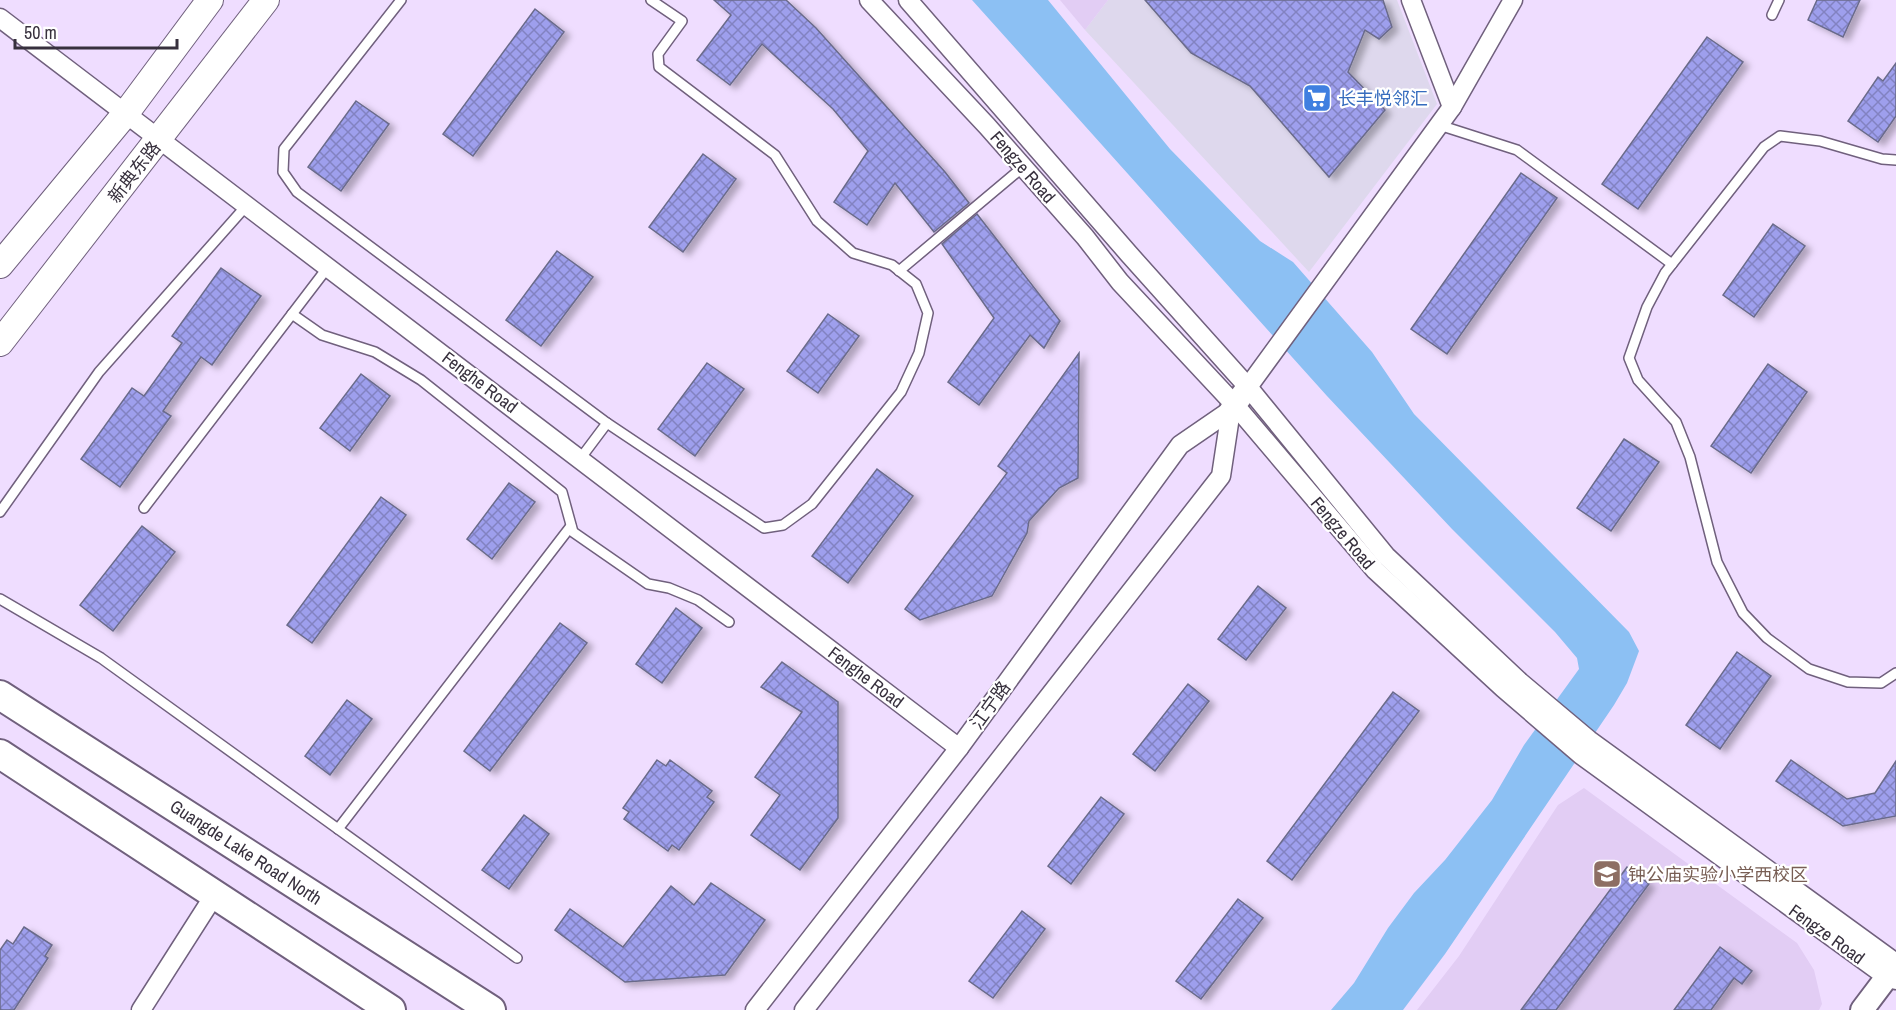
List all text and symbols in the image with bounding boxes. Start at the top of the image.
scale bar [15,12,177,50]
text: 50 m [24,20,57,45]
supermarket icon: 长丰悦邻汇 [1301,82,1333,114]
place label: 长丰悦邻汇 [1338,86,1428,111]
street label: Fengze Road [985,126,1061,208]
street label: 新典东路 [102,136,166,208]
street label: Fenghe Road [437,345,523,419]
street label: Fengze Road [1305,491,1381,575]
street label: Fenghe Road [823,640,909,714]
street label: 江宁路 [964,676,1016,734]
street label: Guangde Lake Road North [165,793,327,911]
school or university icon: 钟公庙实验小学西校区 [1591,858,1623,890]
place label: 钟公庙实验小学西校区 [1628,862,1808,887]
street label: Fengze Road [1784,898,1870,970]

